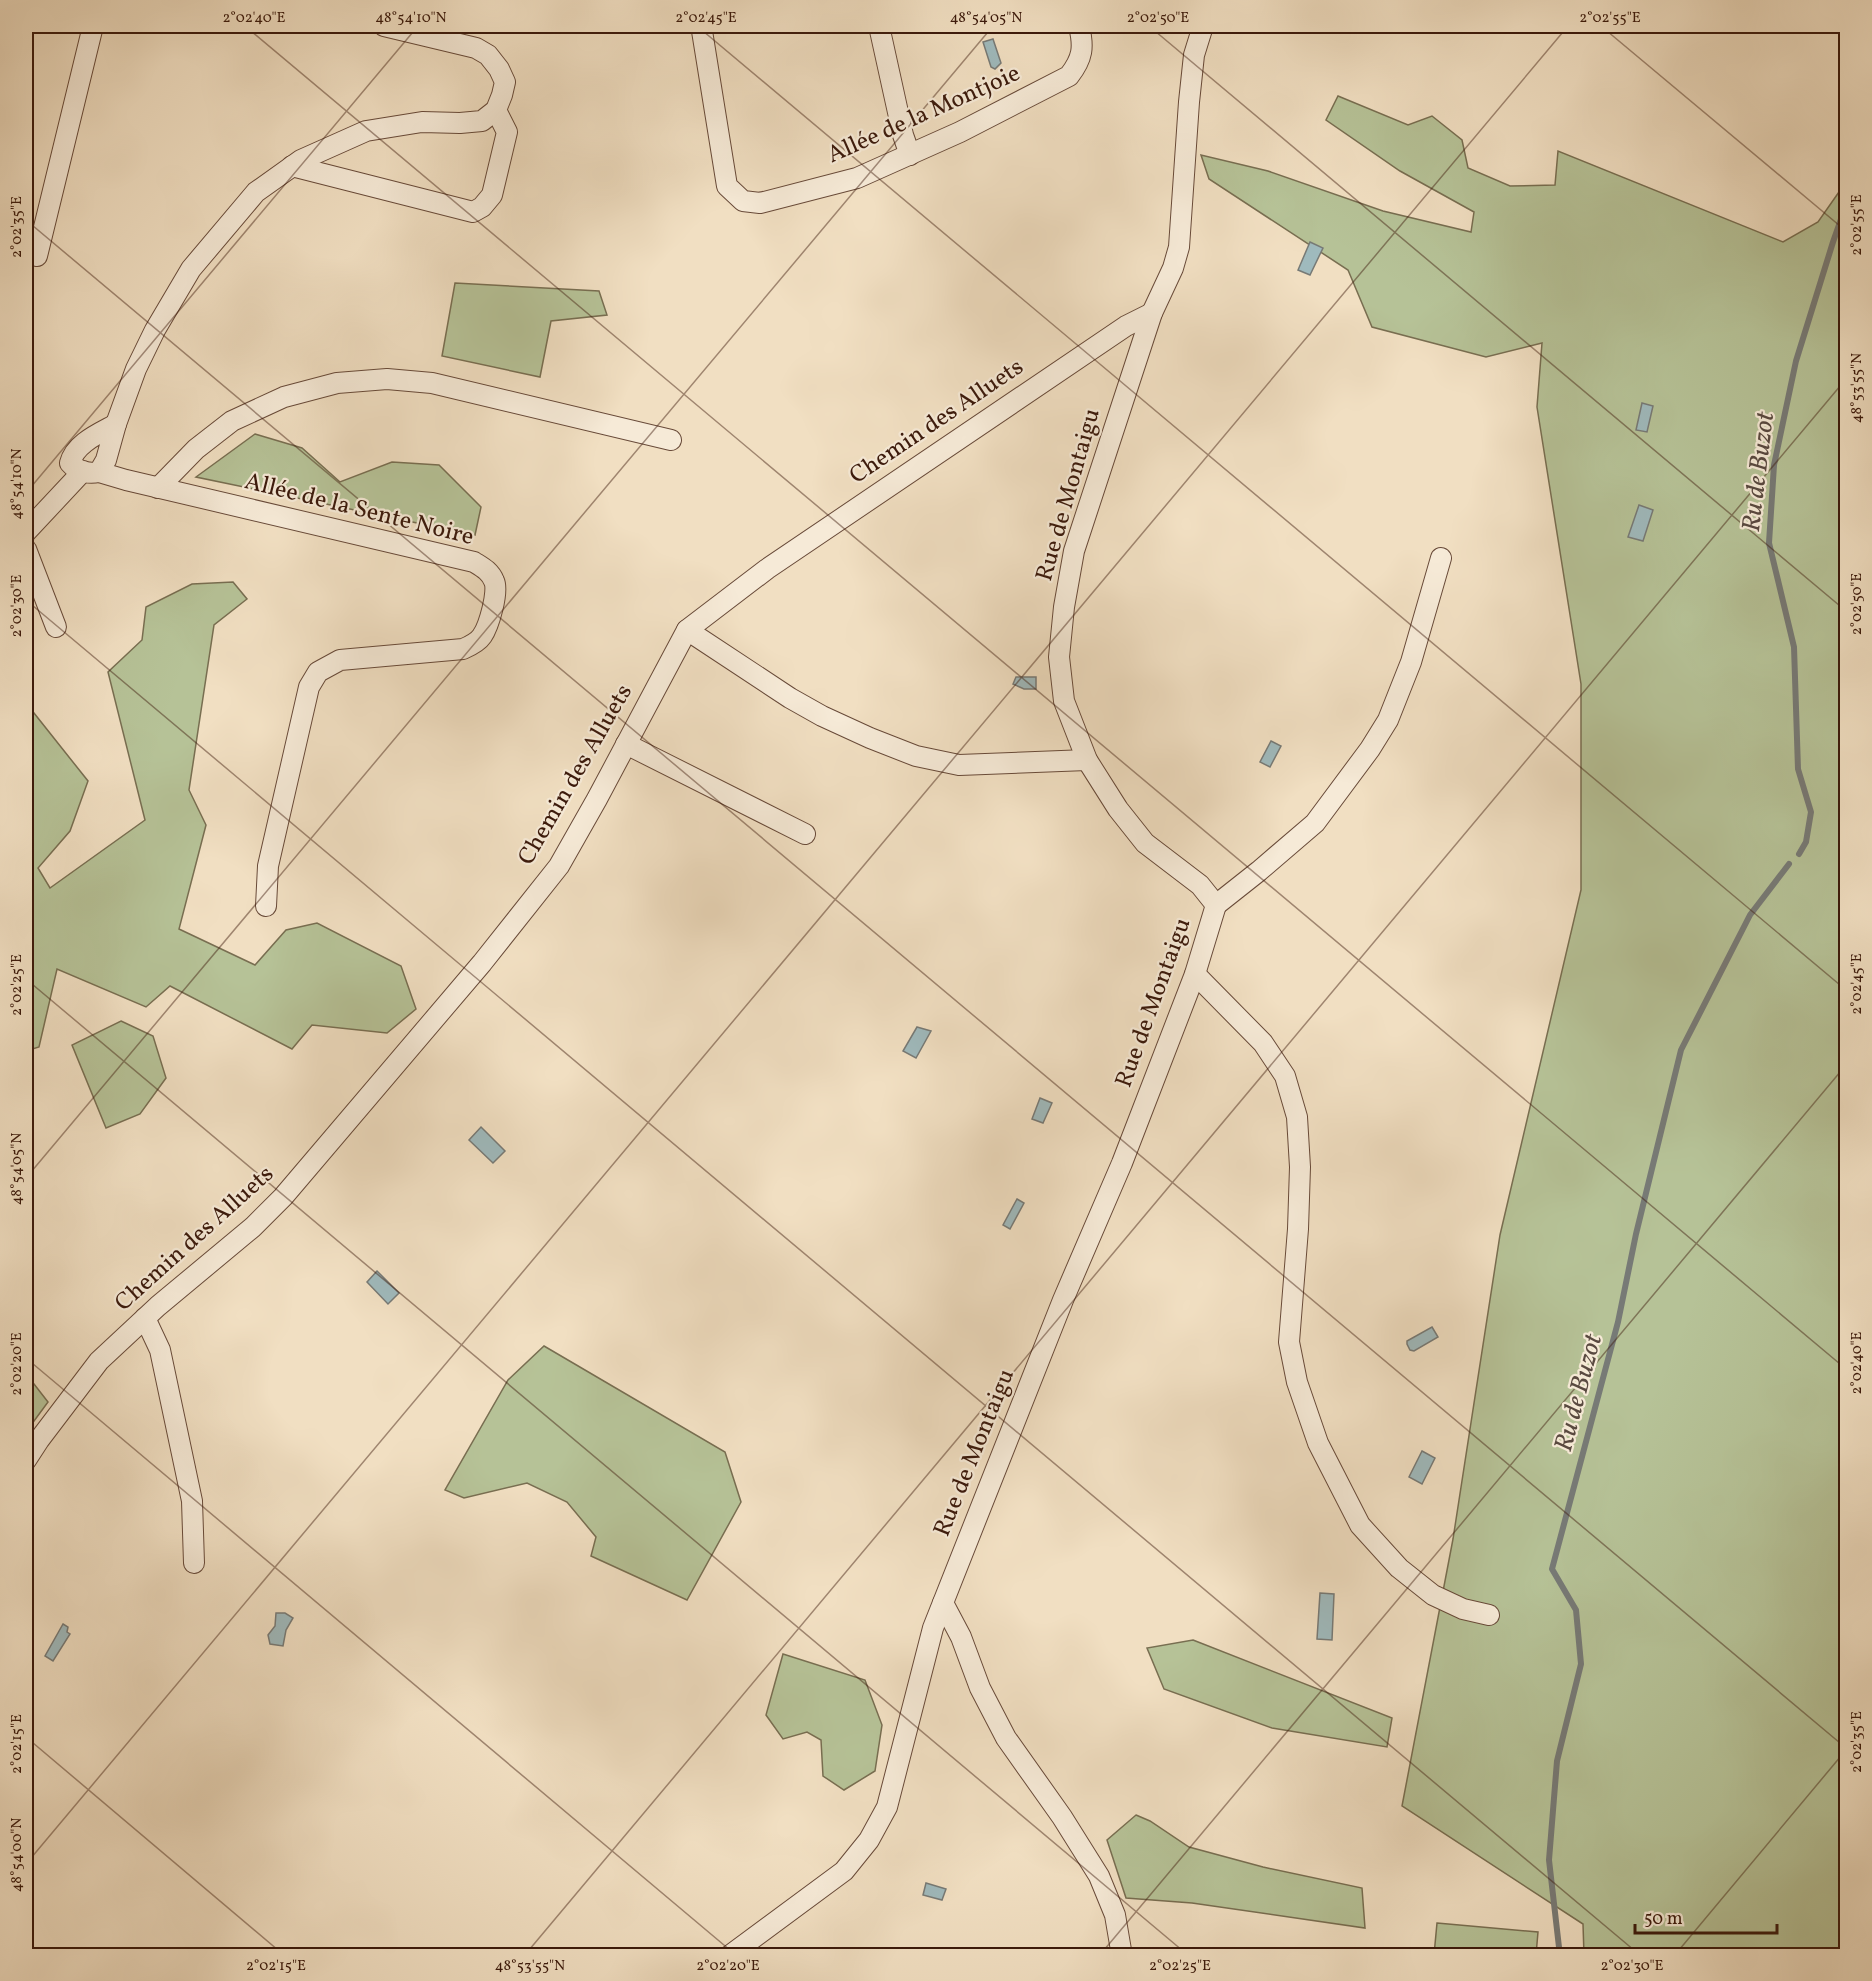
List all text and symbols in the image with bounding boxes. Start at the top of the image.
text: 2°02'40"E [222,8,286,29]
text: 48°54'10"N [375,8,447,29]
text: 2°02'45"E [675,8,737,29]
text: 48°54'05"N [950,8,1022,29]
text: 2°02'50"E [1127,8,1189,29]
text: 2°02'55"E [1579,8,1641,29]
street label: Allée de la Montjoie [822,57,1026,173]
text: 2°02'55"E [1847,194,1868,256]
text: 2°02'35"E [7,196,28,258]
street label: Chemin des Alluets [843,351,1031,493]
text: 48°53'55"N [1847,353,1868,423]
street label: Rue de Montaigu [1028,405,1110,585]
water label: Ru de Buzot [1734,410,1784,534]
text: 48°54'10"N [7,448,28,520]
street label: Allée de la Sente Noire [241,465,477,555]
text: 2°02'50"E [1847,573,1868,635]
text: 2°02'30"E [7,574,28,638]
street label: Chemin des Alluets [510,678,642,872]
street label: Rue de Montaigu [1108,913,1200,1093]
text: 2°02'45"E [1847,953,1868,1015]
text: 2°02'25"E [7,954,28,1016]
text: 48°54'05"N [7,1133,28,1205]
street label: Chemin des Alluets [108,1158,282,1320]
water label: Ru de Buzot [1546,1330,1612,1456]
text: 2°02'40"E [1847,1331,1868,1395]
text: 2°02'20"E [7,1332,28,1396]
street label: Rue de Montaigu [926,1364,1024,1542]
text: 2°02'35"E [1847,1711,1868,1773]
text: 2°02'15"E [7,1714,28,1774]
text: 48°54'00"N [7,1818,28,1892]
scale bar [1635,1897,1778,1935]
text: 50 m [1644,1907,1683,1932]
text: 2°02'15"E [246,1956,306,1977]
text: 48°53'55"N [495,1956,565,1977]
text: 2°02'20"E [696,1956,760,1977]
text: 2°02'25"E [1149,1956,1211,1977]
text: 2°02'30"E [1600,1956,1664,1977]

